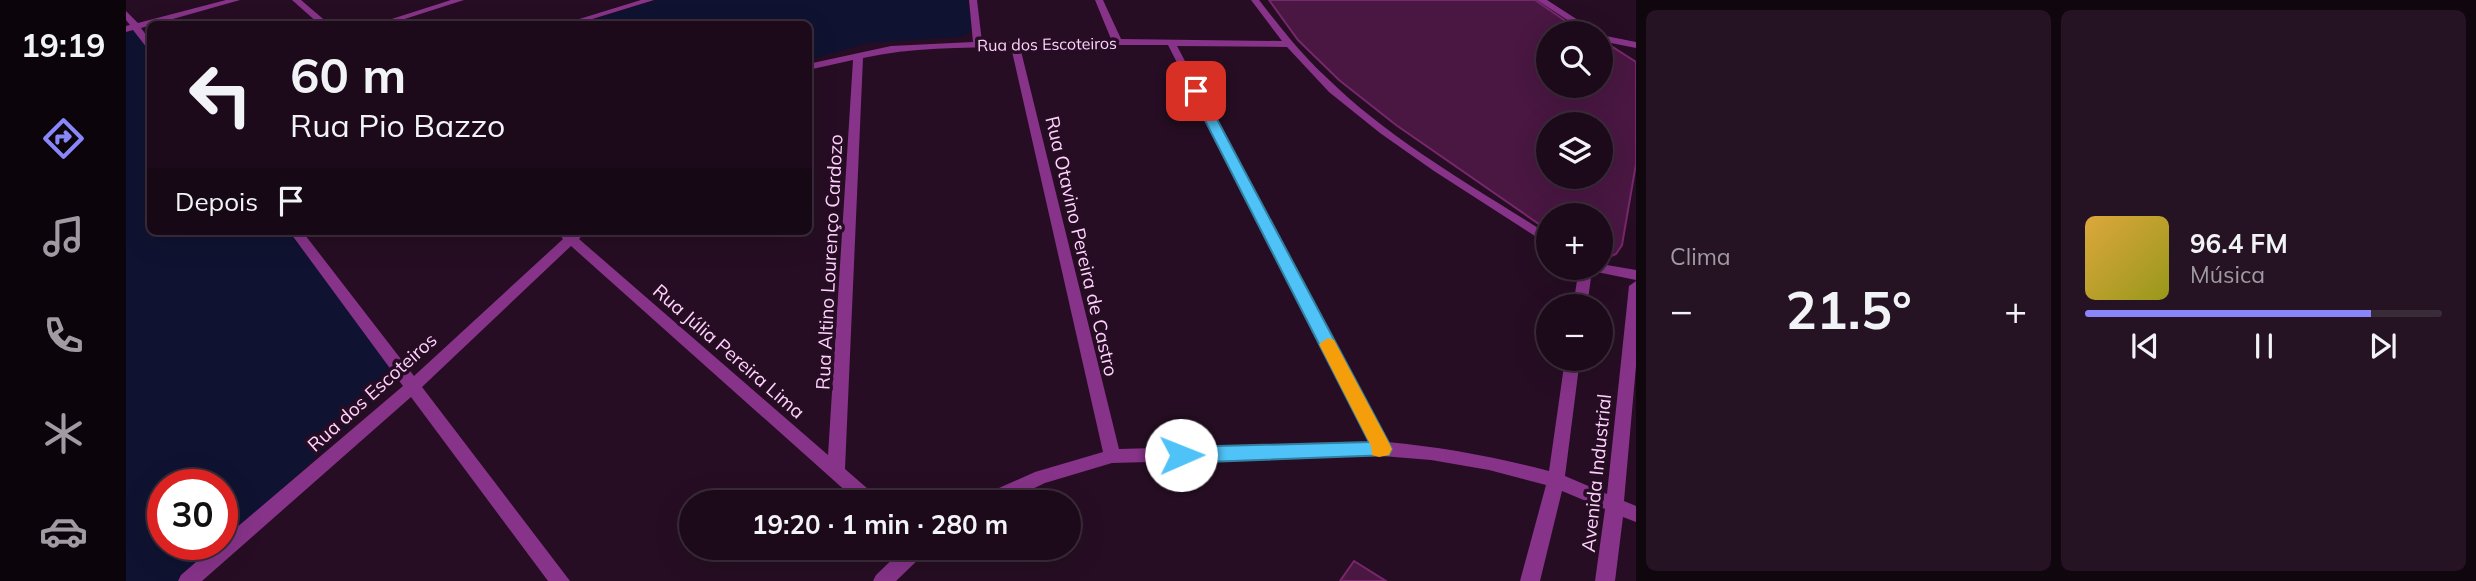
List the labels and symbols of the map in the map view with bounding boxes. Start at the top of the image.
street label: Rua dos Escoteiros [977,33,1117,55]
pin [1166,61,1226,121]
street label: Rua Otavino Pereira de Castro [1040,114,1124,378]
street label: Rua Altino Lourenço Cardozo [810,134,848,390]
street label: Rua Júlia Pereira Lima [648,279,810,423]
street label: Rua dos Escoteiros [302,328,442,456]
street label: Avenida Industrial [1576,393,1616,553]
position arrow [1144,418,1218,492]
speed limit sign: 30 [147,469,238,560]

